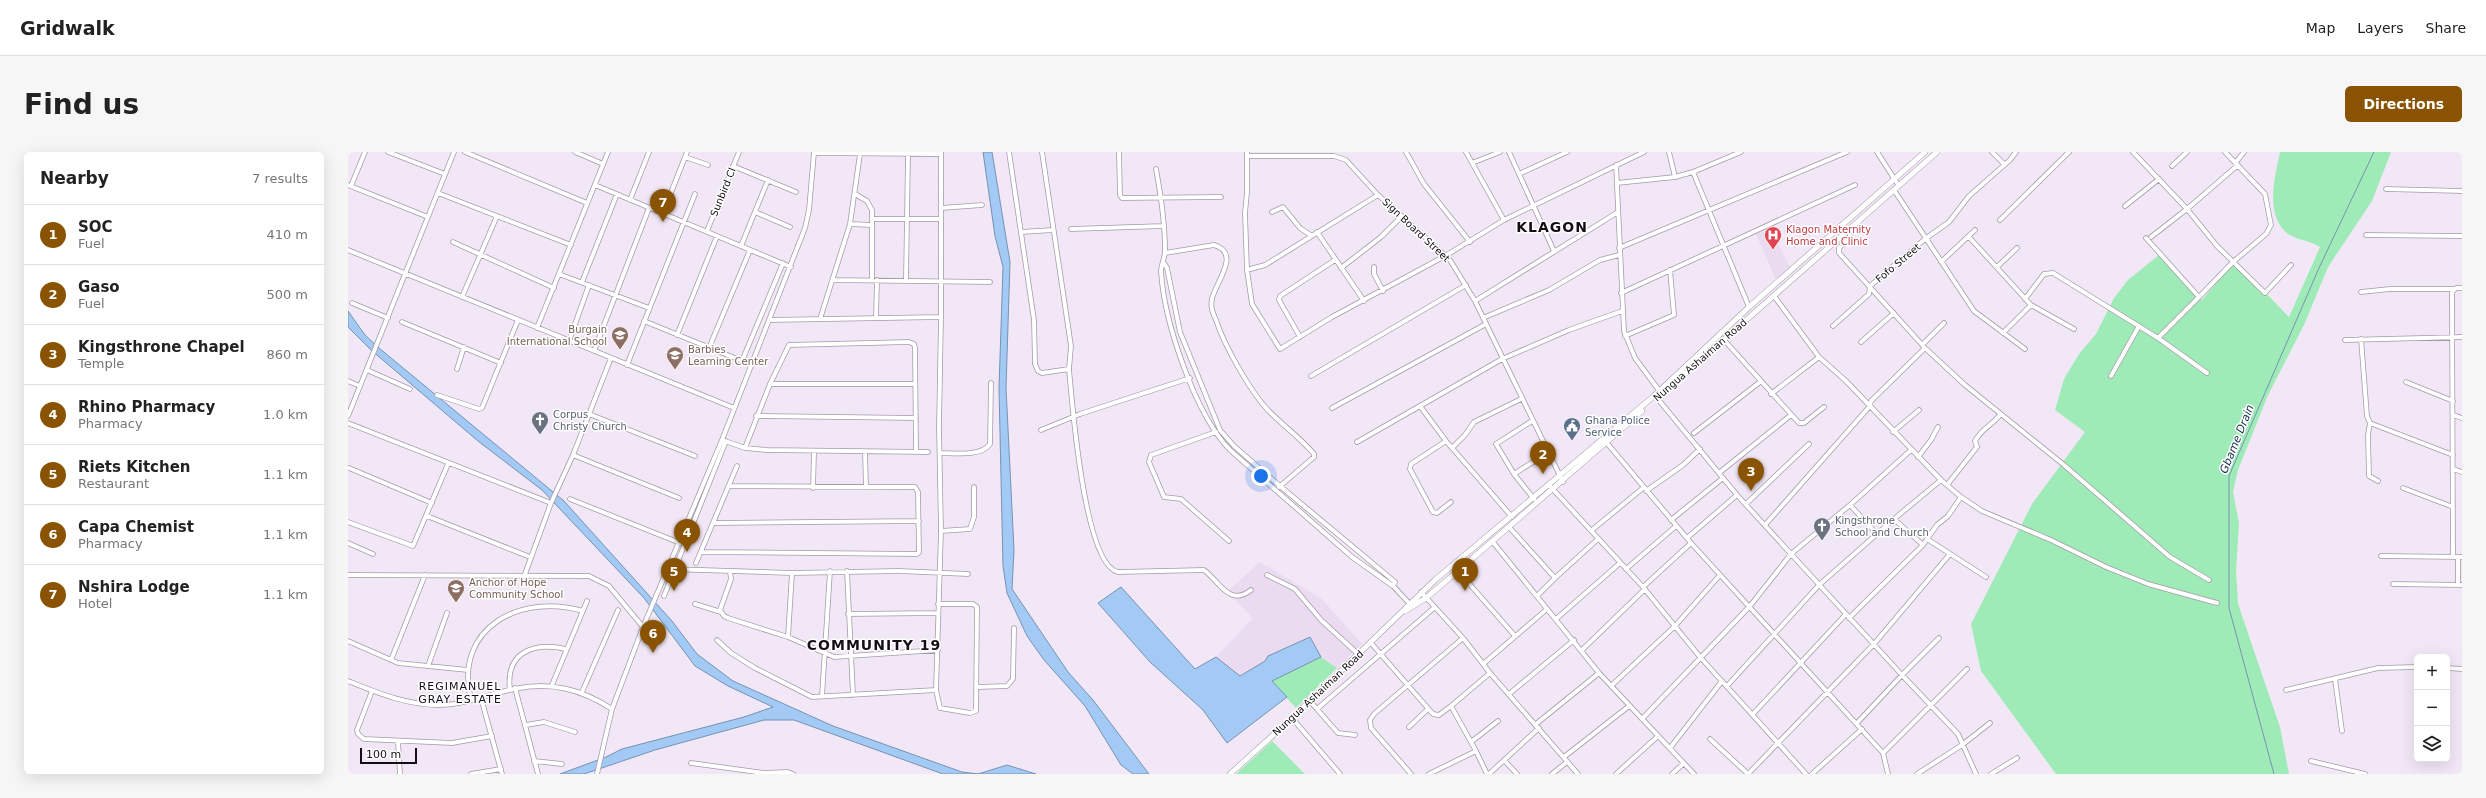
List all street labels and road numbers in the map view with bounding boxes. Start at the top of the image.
street label: Sunbird Cl [708,166,738,218]
street label: Sign Board Street [1380,196,1452,264]
street label: Fofo Street [1874,241,1923,285]
street label: Nungua Ashaiman Road [1651,317,1749,403]
street label: Nungua Ashaiman Road [1270,648,1366,738]

